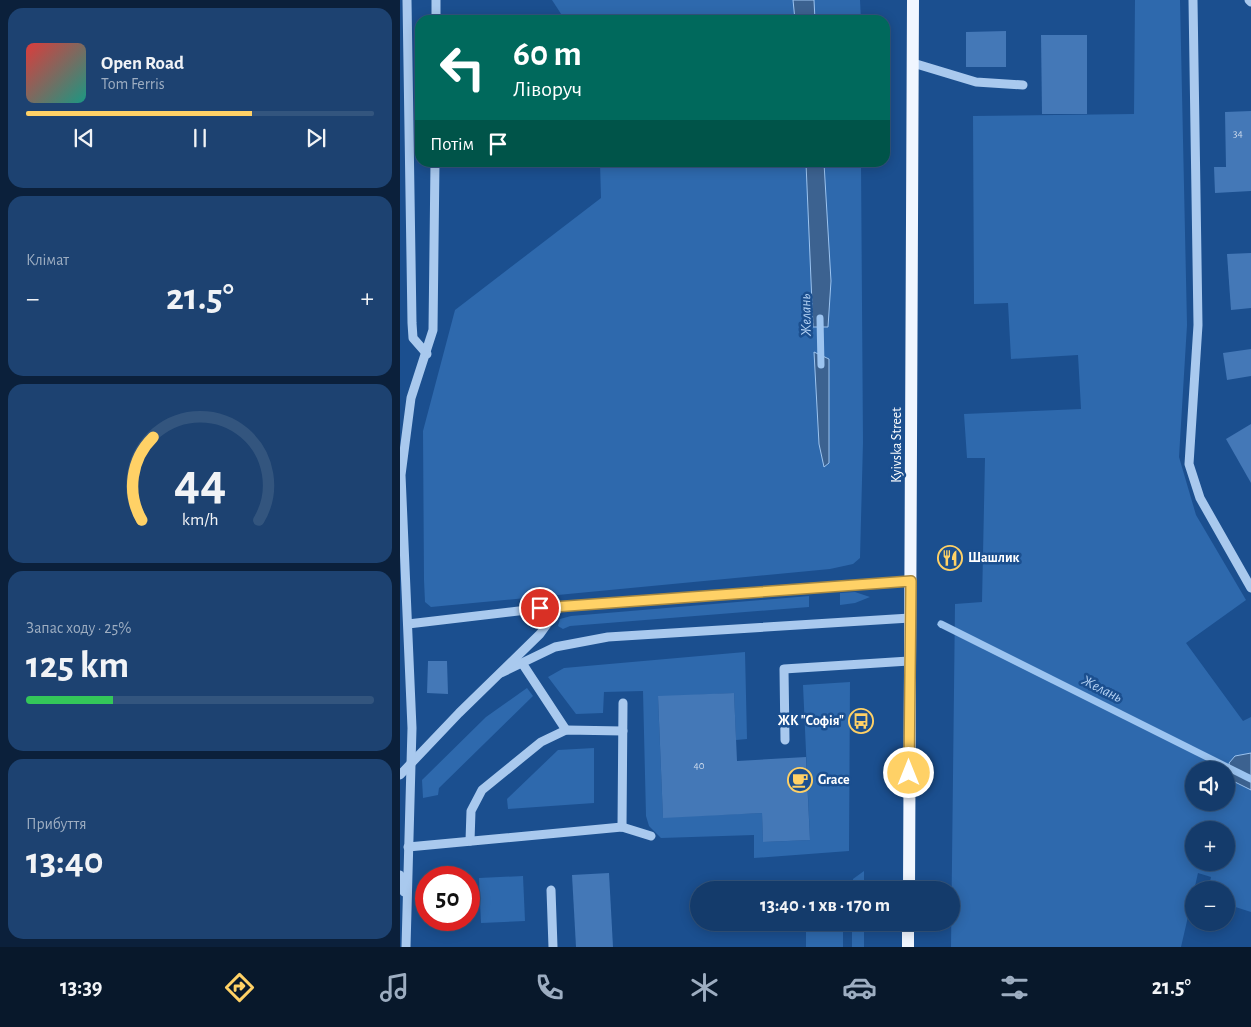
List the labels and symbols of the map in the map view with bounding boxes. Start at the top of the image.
house number: 34 [1233,128,1243,139]
water label: Желань [798,293,814,337]
street label: Kyivska Street [890,407,904,483]
restaurant icon: Шашлик [937,545,963,571]
place label: Шашлик [968,551,1019,565]
pin [519,587,561,629]
water label: Желань [1079,673,1125,705]
bus stop icon: ЖК "Софія" [848,708,874,734]
place label: ЖК "Софія" [778,714,844,728]
position arrow [882,746,934,798]
house number: 40 [693,760,705,771]
cafe icon: Grace [787,767,813,793]
place label: Grace [818,773,850,787]
speed limit sign: 50 [415,866,480,931]

